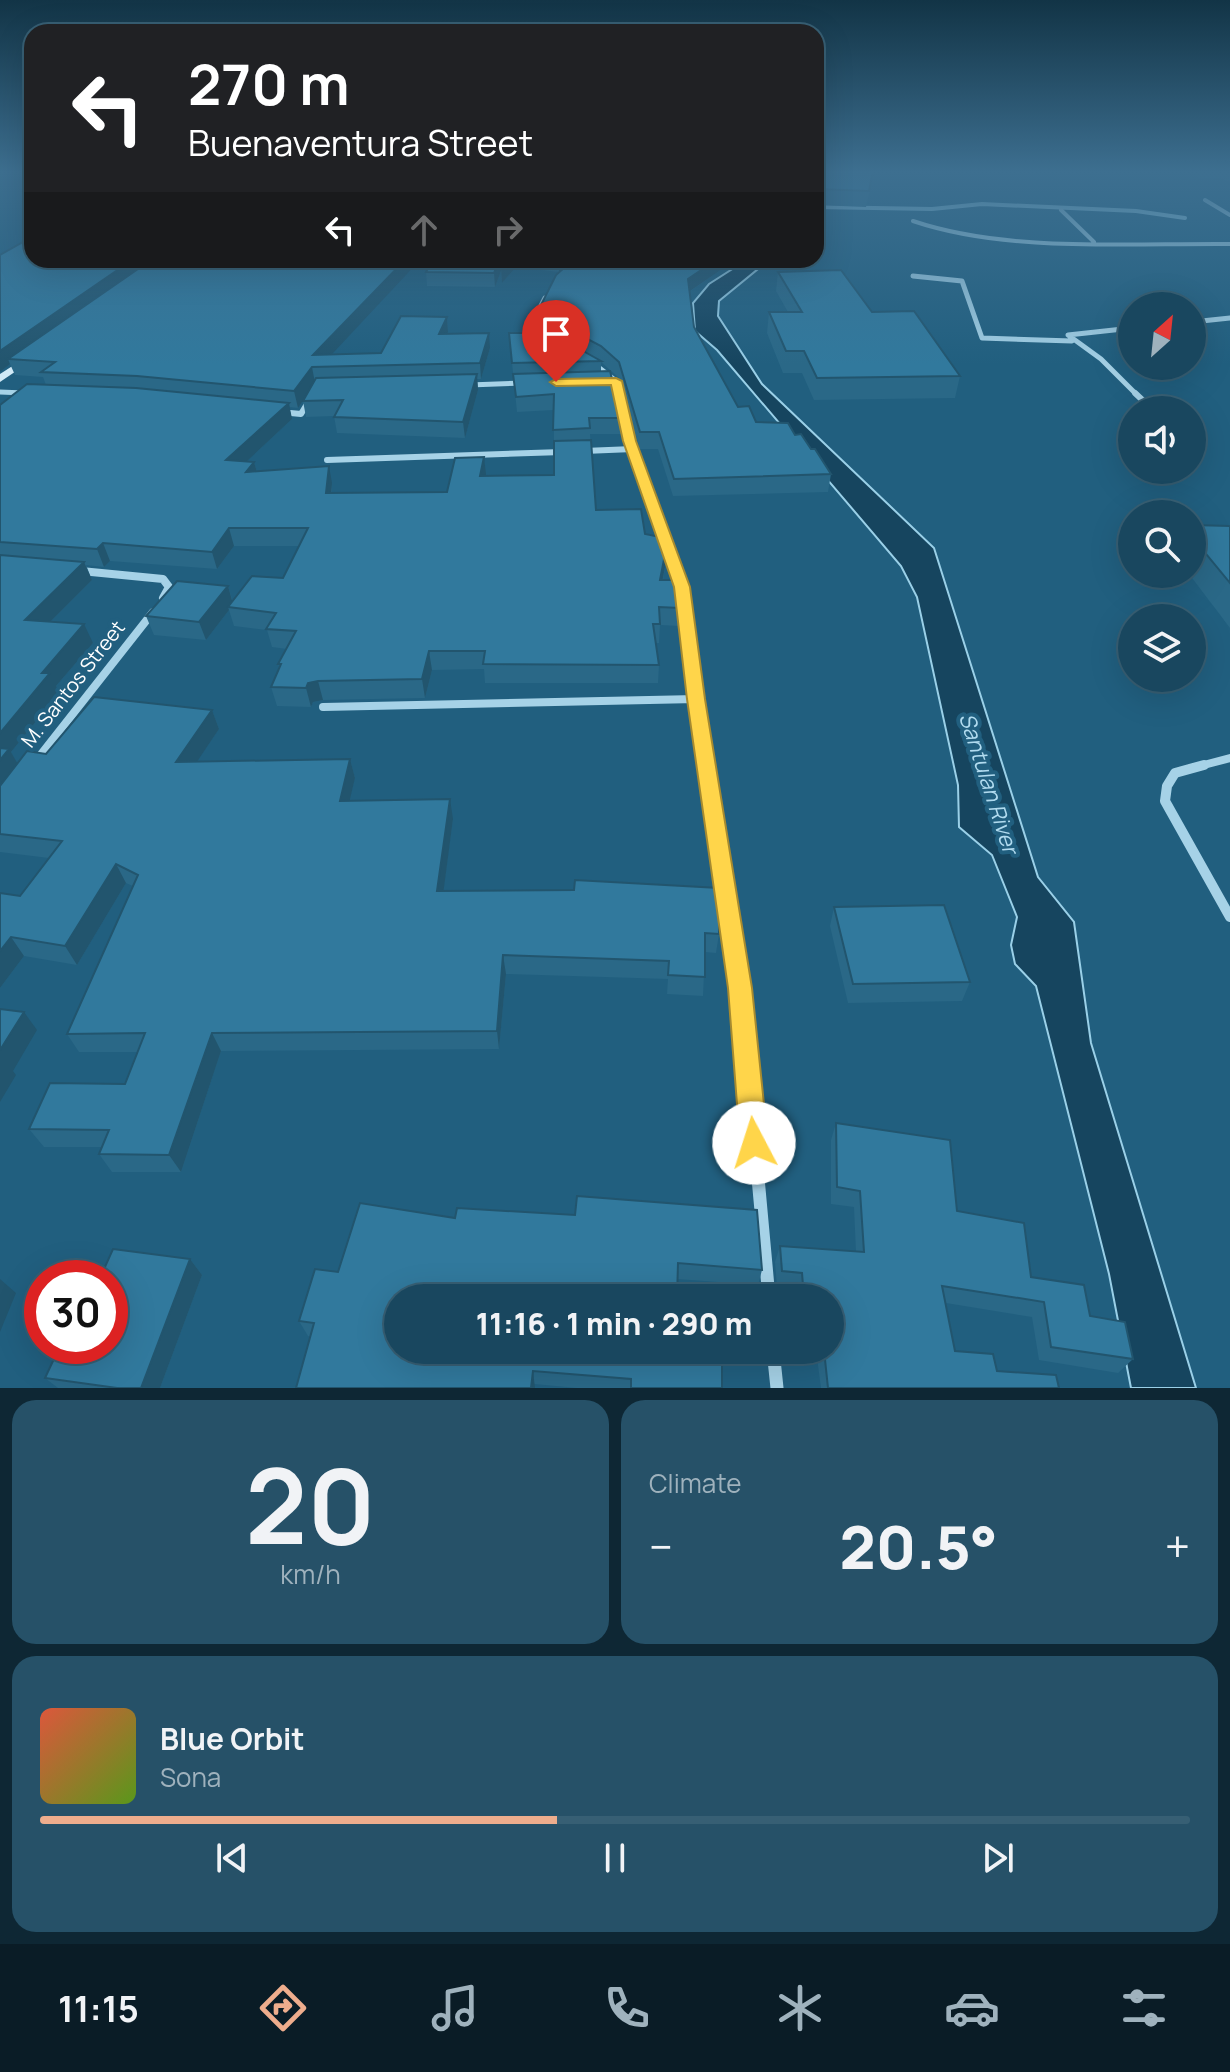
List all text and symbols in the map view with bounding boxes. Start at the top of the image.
text: 270 m [188,45,350,122]
icon: left [56,56,160,160]
text: Buenaventura Street [188,118,533,167]
icon: left [318,208,362,252]
icon: ahead [402,208,446,252]
icon: right [486,208,530,252]
north arrow [1118,292,1206,380]
map controls [1118,292,1206,692]
pin [522,300,590,382]
icon: arrive [534,312,578,356]
button: sound [1118,396,1206,484]
button: search [1118,500,1206,588]
button: layers [1118,604,1206,692]
street label: M. Santos Street [15,615,131,753]
water label: Santulan River [952,709,1027,860]
position arrow [712,1101,796,1185]
speed limit sign: 30 [24,1260,128,1364]
text: 11:16 · 1 min · 290 m [476,1303,752,1344]
text: 20 [245,1433,376,1575]
text: Climate [649,1465,741,1501]
text: 20.5° [840,1505,998,1587]
text: − [649,1516,673,1576]
text: + [1165,1516,1190,1576]
text: km/h [280,1556,341,1592]
text: Blue Orbit [160,1718,305,1759]
text: Sona [160,1759,221,1795]
icon: previous [210,1836,254,1880]
icon: pause [593,1836,637,1880]
icon: next [976,1836,1020,1880]
icon: directions [255,1980,311,2036]
icon: music [427,1980,483,2036]
icon: phone [599,1980,655,2036]
icon: climate [772,1980,828,2036]
icon: car [944,1980,1000,2036]
icon: filters [1116,1980,1172,2036]
text: 11:15 [58,1984,139,2033]

